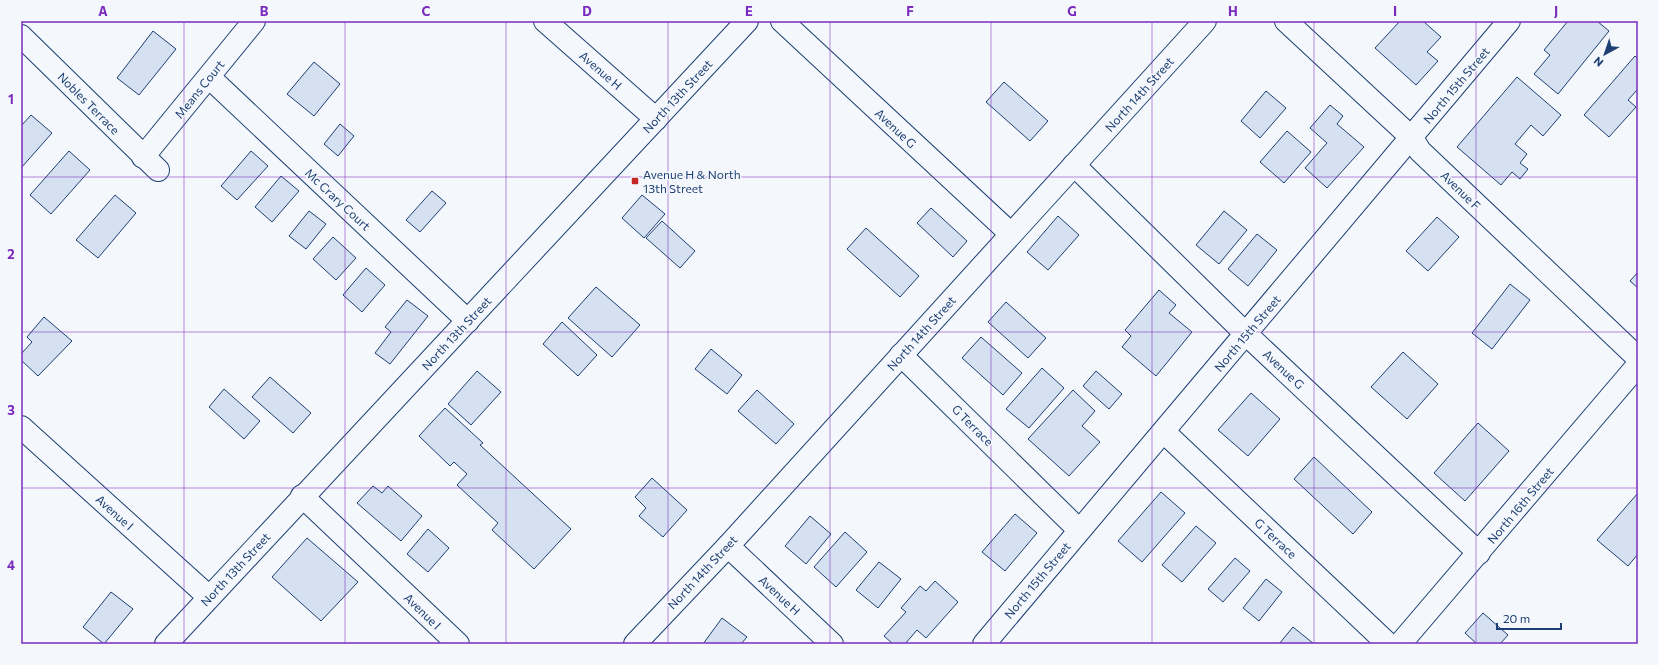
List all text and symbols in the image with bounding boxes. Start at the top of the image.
text: A [98,3,108,19]
text: B [260,3,269,19]
text: C [422,3,431,19]
text: D [582,3,592,19]
text: E [745,3,753,19]
text: F [906,3,914,19]
text: G [1067,3,1077,19]
text: H [1228,3,1238,19]
text: I [1393,3,1397,19]
text: J [1554,3,1558,19]
north arrow [1585,34,1625,74]
street label: North 15th Street [1420,44,1492,126]
street label: Avenue H [577,48,625,92]
street label: North 14th Street [1102,54,1176,134]
text: N [1591,54,1606,70]
street label: North 13th Street [639,56,715,136]
street label: Means Court [171,57,227,121]
street label: Nobles Terrace [55,69,123,137]
text: 1 [8,91,14,107]
street label: Avenue G [873,105,919,151]
street label: Mc Crary Court [303,165,374,233]
place label: Avenue H & North 13th Street [643,167,741,195]
street label: Avenue F [1438,168,1484,212]
marker: Avenue H & North 13th Street [630,176,640,186]
text: 2 [7,246,15,262]
street label: North 15th Street [1211,292,1283,374]
street label: North 13th Street [418,293,494,373]
street label: North 14th Street [884,293,958,373]
street label: Avenue G [1261,346,1307,392]
text: 3 [7,402,15,418]
street label: G Terrace [950,402,996,448]
street label: North 16th Street [1484,464,1556,546]
street label: Avenue I [93,492,137,532]
street label: G Terrace [1252,515,1300,561]
street label: North 13th Street [197,529,273,609]
street label: North 14th Street [664,532,740,612]
street label: North 15th Street [1001,539,1073,621]
text: 4 [7,557,15,573]
street label: Avenue H [756,572,804,618]
street label: Avenue I [402,590,444,632]
scale bar [1497,605,1561,631]
text: 20 m [1503,611,1530,625]

